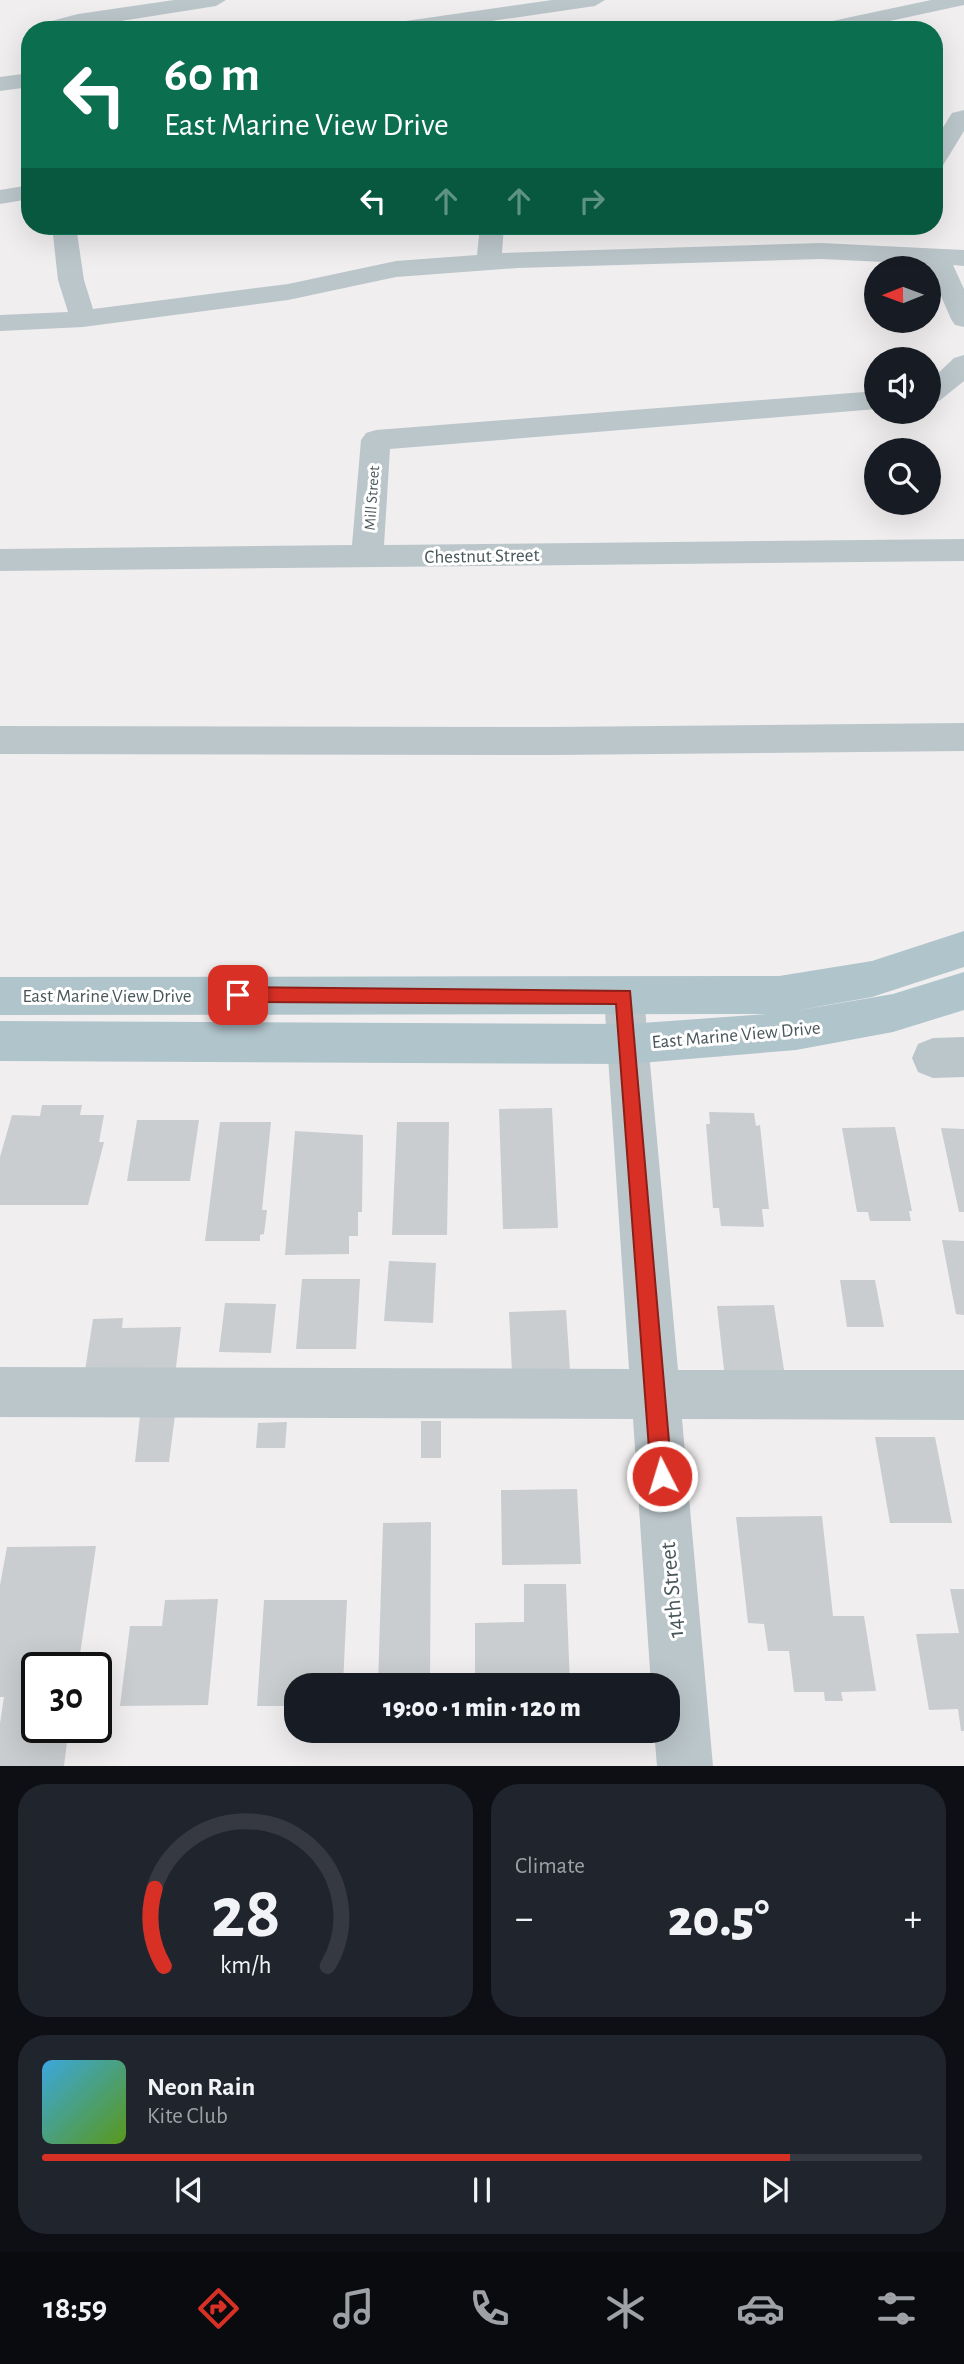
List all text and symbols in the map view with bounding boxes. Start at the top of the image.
icon: left [49,49,140,140]
text: 60 m [164,51,260,100]
text: East Marine View Drive [164,109,449,141]
icon: left [354,182,392,220]
icon: ahead [427,182,465,220]
icon: ahead [500,182,538,220]
icon: right [573,182,611,220]
north arrow [864,256,942,332]
map controls [864,256,941,515]
button: sound [864,347,941,424]
button: search [864,438,941,515]
street label: Mill Street [362,465,382,531]
street label: Chestnut Street [424,546,540,567]
pin [208,965,268,1025]
icon: arrive [219,976,257,1014]
street label: East Marine View Drive [22,987,192,1006]
street label: East Marine View Drive [651,1019,821,1052]
position arrow [625,1439,699,1513]
street label: 14th Street [657,1540,688,1639]
speed limit sign: 30 [21,1652,112,1743]
text: 19:00 · 1 min · 120 m [383,1695,581,1721]
text: Climate [515,1855,585,1878]
text: 28 [210,1879,281,1952]
text: 20.5° [668,1893,769,1945]
text: − [515,1900,533,1938]
text: + [904,1900,922,1938]
text: km/h [220,1953,271,1978]
text: Neon Rain [147,2074,255,2100]
text: Kite Club [147,2105,228,2128]
icon: previous [170,2171,208,2209]
icon: pause [463,2171,501,2209]
icon: next [756,2171,794,2209]
icon: directions [194,2284,243,2333]
icon: music [329,2284,378,2333]
icon: phone [465,2284,514,2333]
icon: climate [601,2284,650,2333]
icon: car [736,2284,785,2333]
icon: filters [872,2284,921,2333]
text: 18:59 [43,2292,107,2324]

